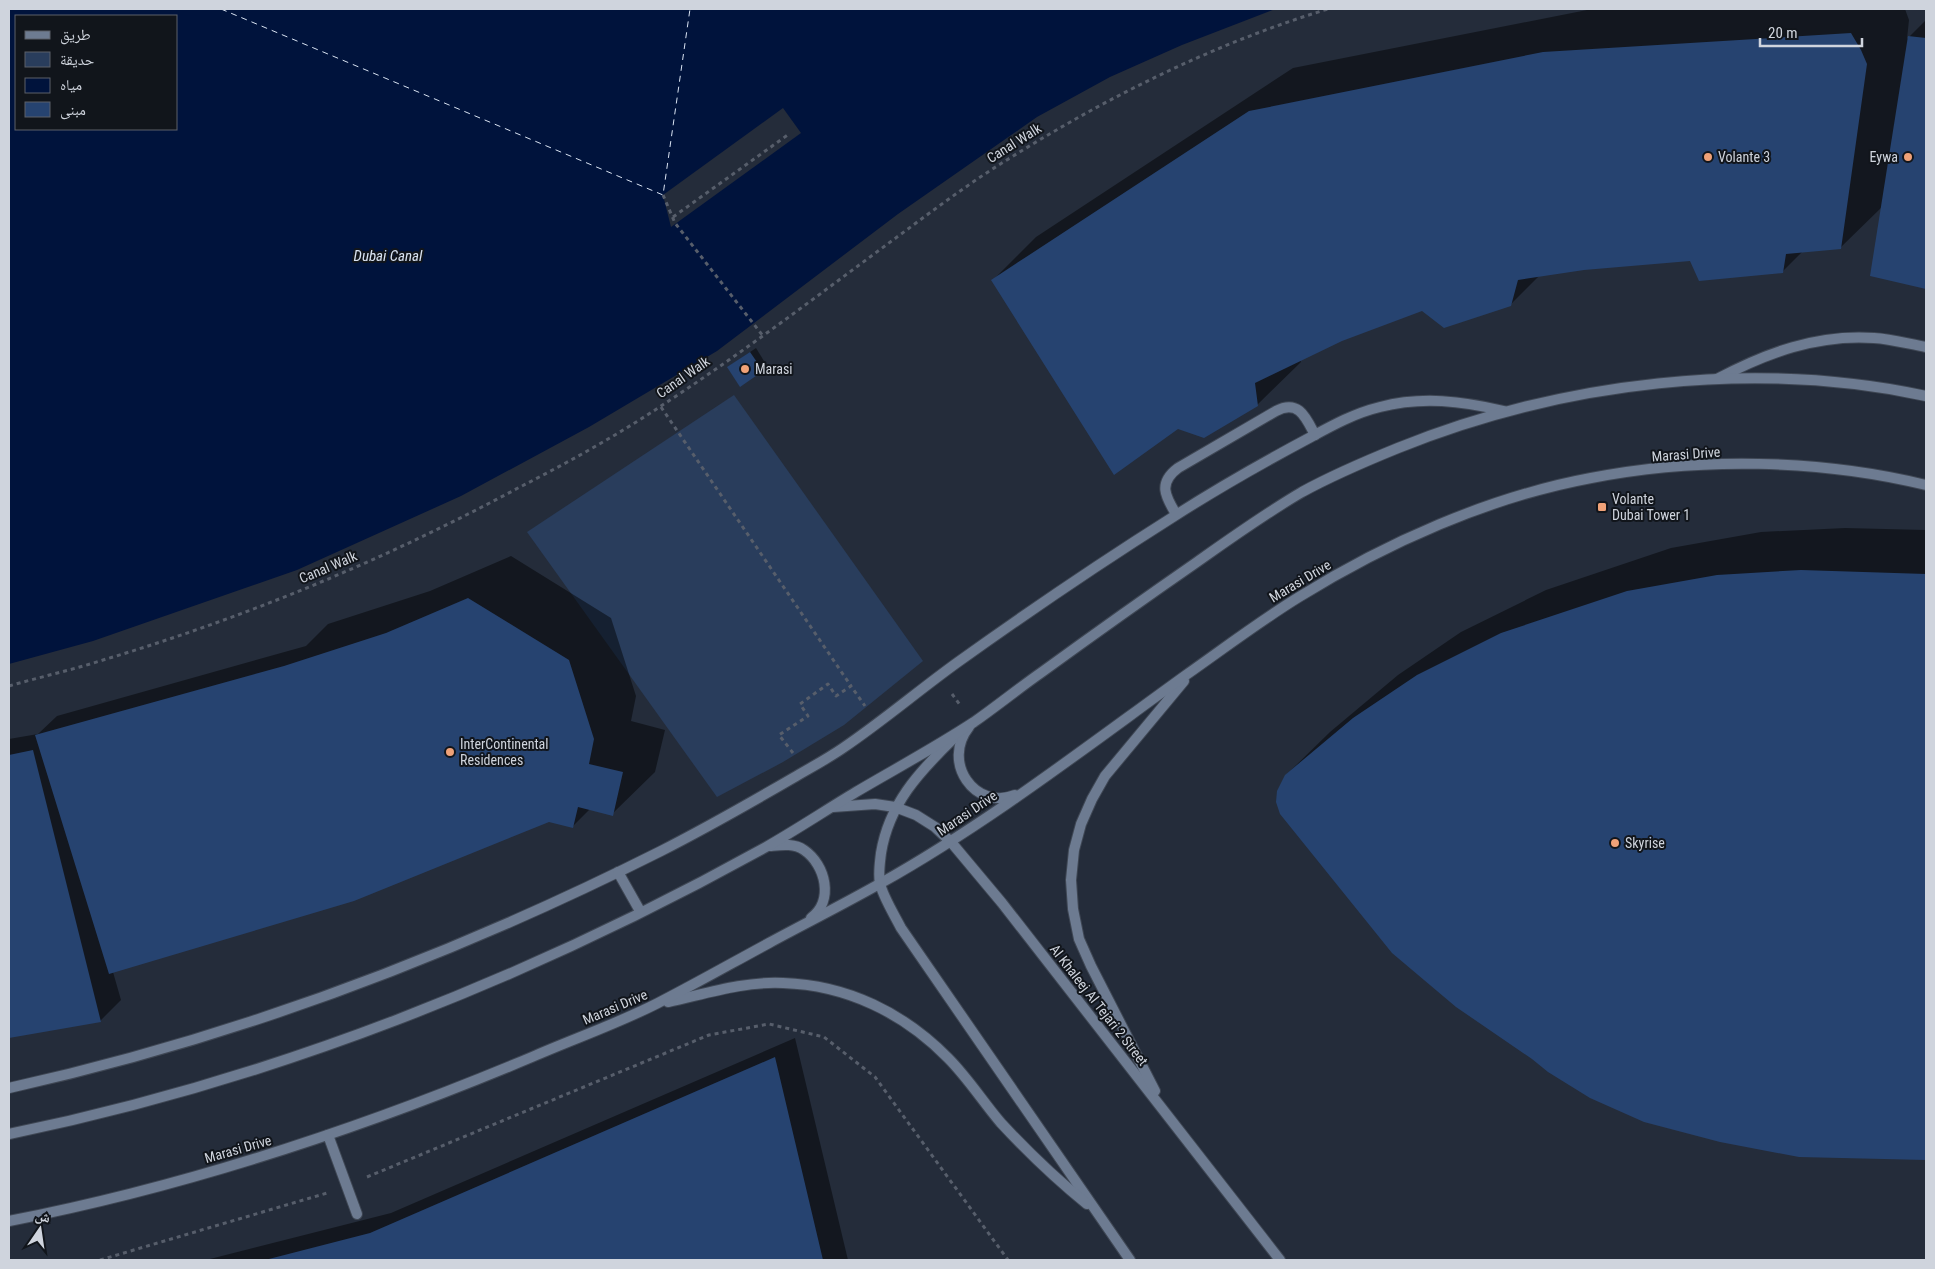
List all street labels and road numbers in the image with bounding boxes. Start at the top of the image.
street label: Canal Walk [984,120,1045,166]
street label: Canal Walk [653,352,713,401]
street label: Marasi Drive [1651,444,1721,464]
street label: Canal Walk [297,547,360,586]
street label: Marasi Drive [1266,556,1334,606]
street label: Marasi Drive [934,787,1000,839]
street label: Al Khaleej Al Tejari 2 Street [1047,941,1151,1069]
street label: Marasi Drive [580,986,650,1028]
street label: Marasi Drive [203,1132,274,1166]

